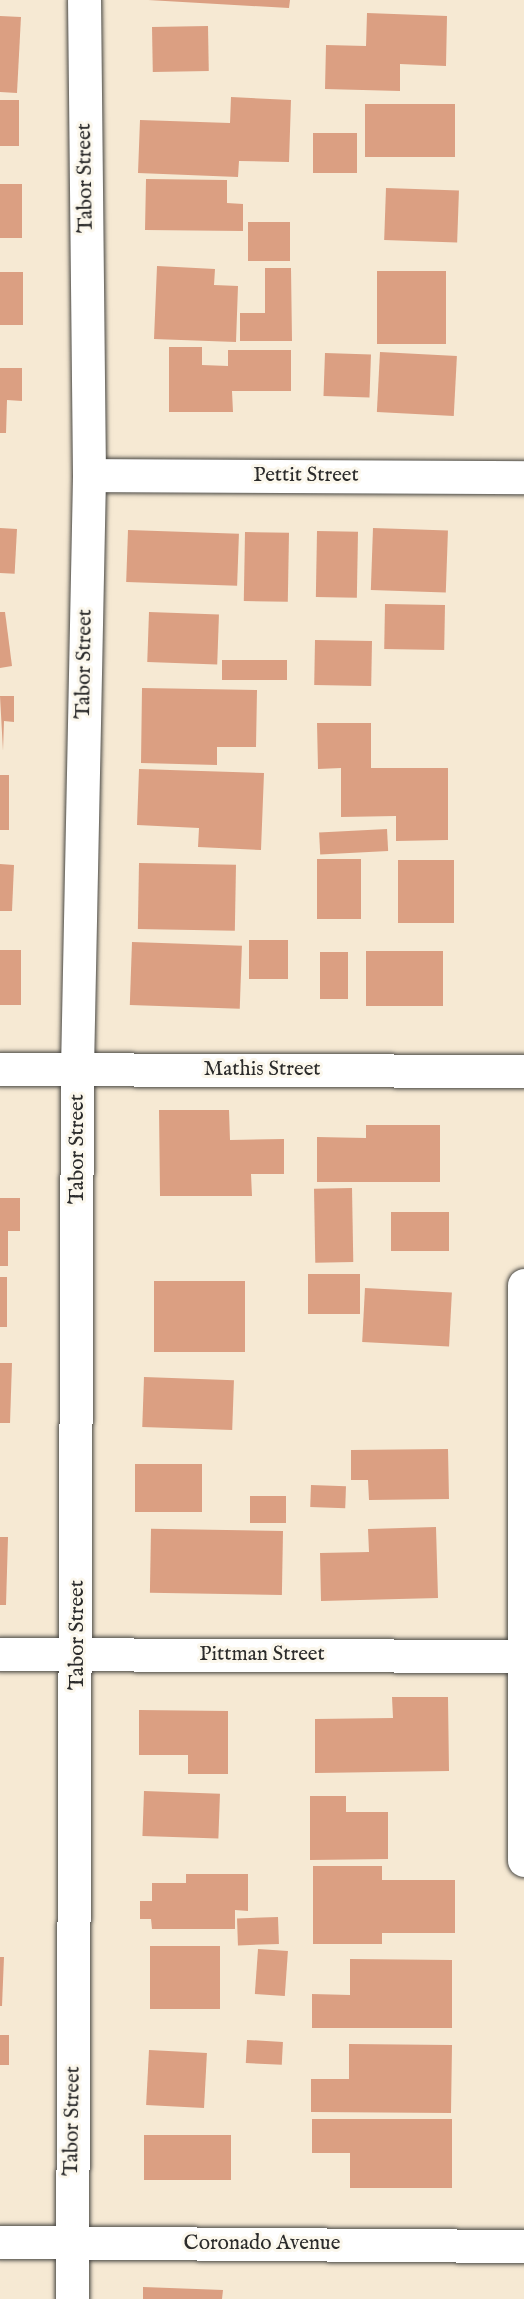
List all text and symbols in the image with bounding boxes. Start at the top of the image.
street label: Tabor Street [72,123,100,233]
street label: Pettit Street [253,463,359,489]
street label: Tabor Street [71,609,99,719]
street label: Mathis Street [204,1057,320,1083]
street label: Tabor Street [65,1094,91,1204]
street label: Tabor Street [65,1580,91,1690]
street label: Pittman Street [199,1642,325,1668]
street label: Tabor Street [59,2066,87,2176]
street label: Coronado Avenue [184,2231,340,2257]

